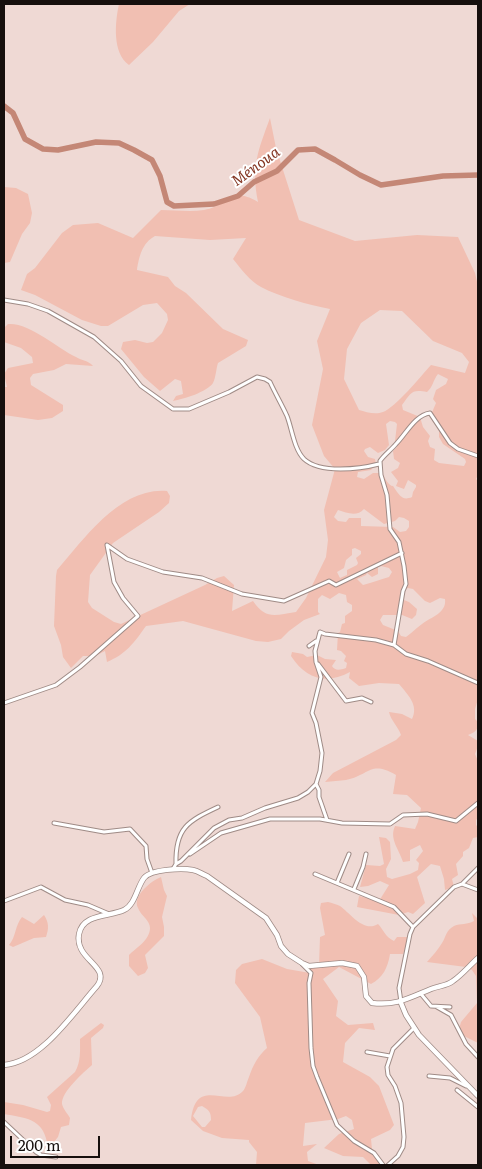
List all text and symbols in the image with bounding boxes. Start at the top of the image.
water label: Ménoua [228,143,284,191]
scale bar [12,1126,102,1158]
text: 200 m [18,1133,61,1156]

